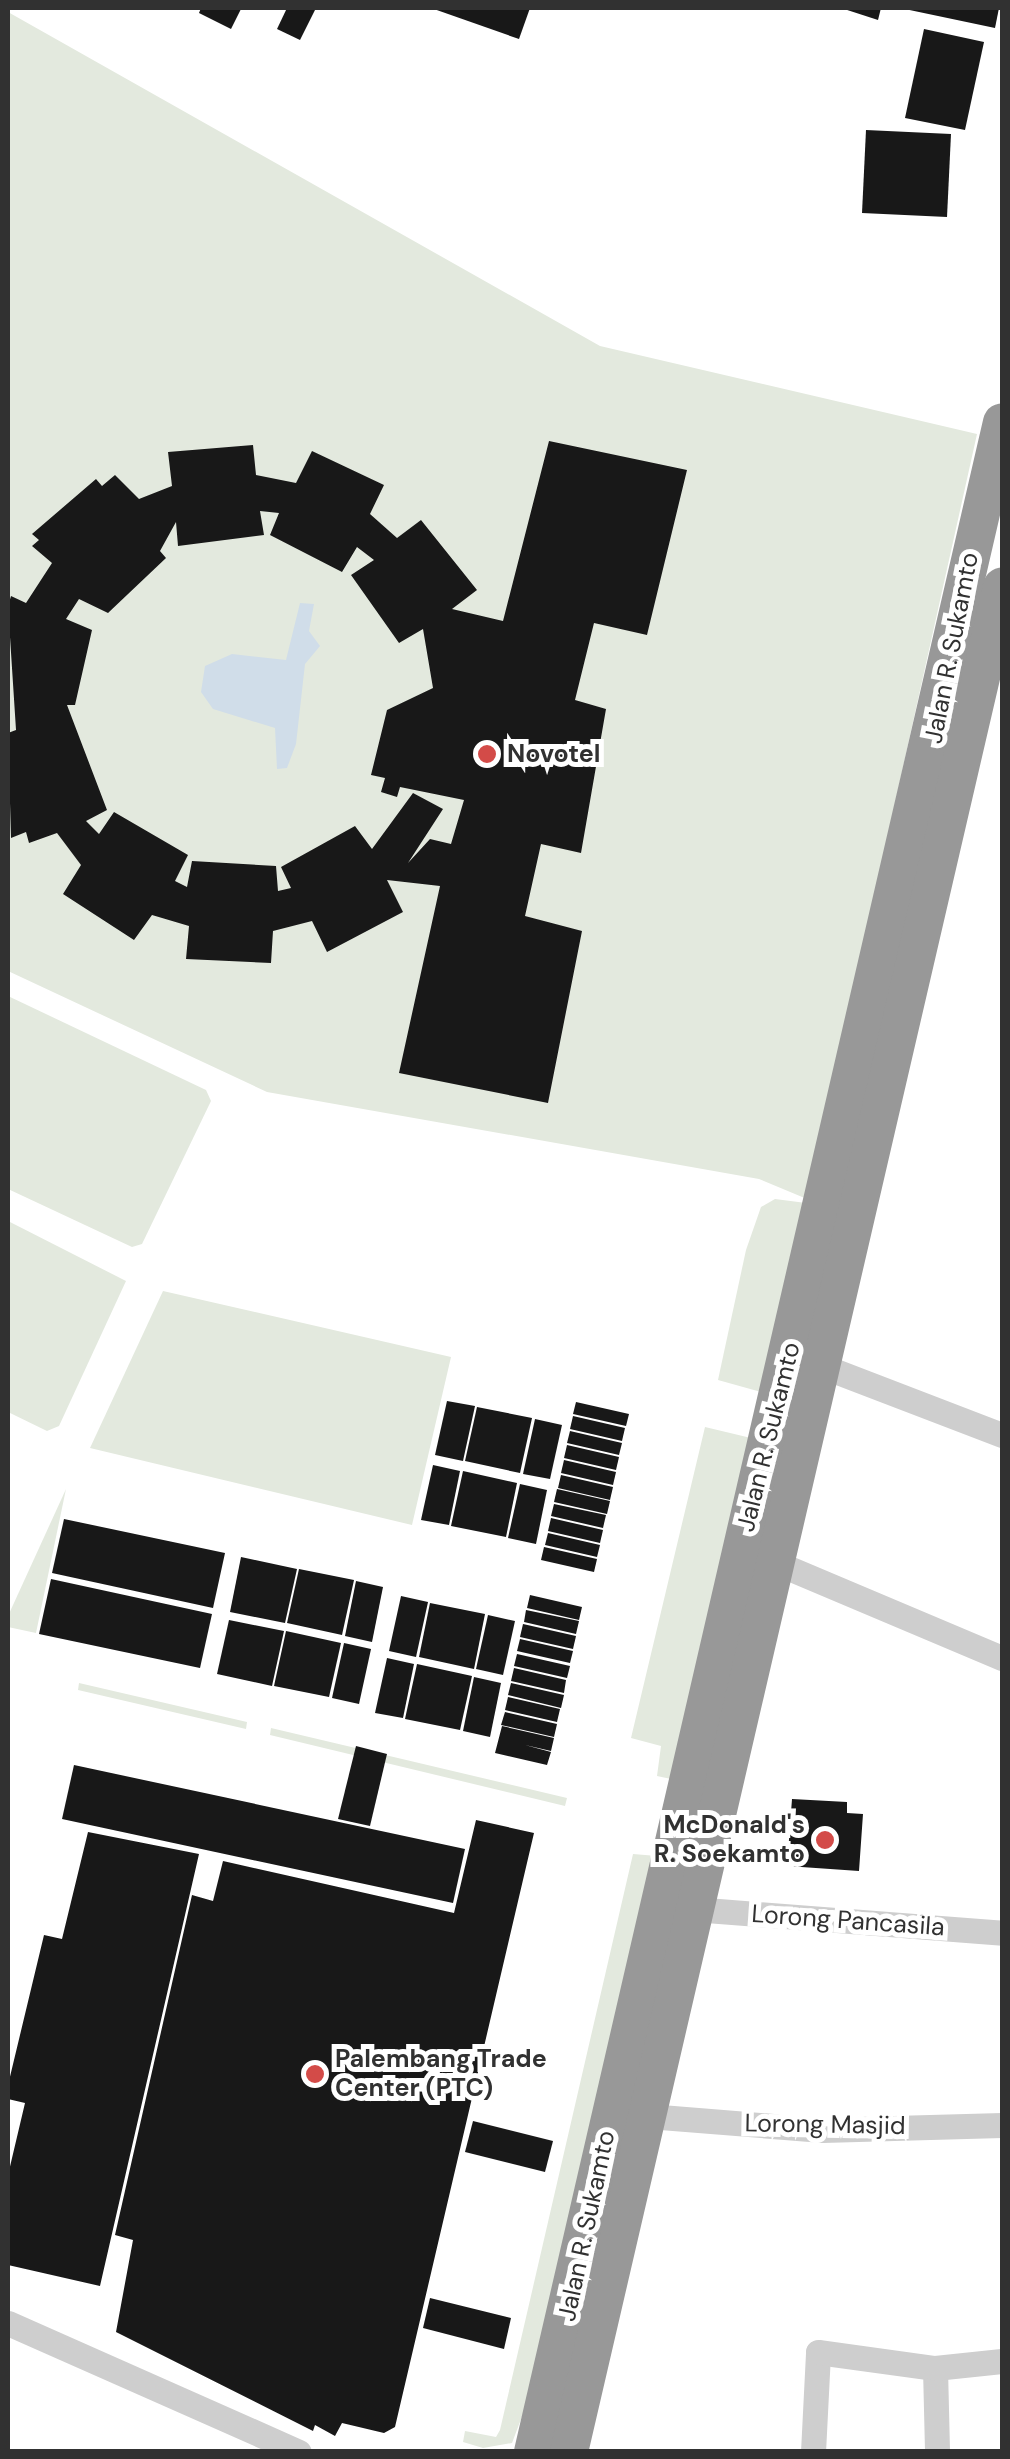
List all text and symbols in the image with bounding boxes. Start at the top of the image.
street label: Jalan R. Sukamto [919,550,985,746]
place label: Novotel [507,739,600,769]
marker: Novotel [476,743,498,765]
street label: Jalan R. Sukamto [731,1339,807,1535]
place label: McDonald's R. Soekamto [654,1811,805,1870]
marker: McDonald's R. Soekamto [814,1829,836,1851]
street label: Lorong Pancasila [750,1899,946,1943]
place label: Palembang Trade Center (PTC) [335,2045,547,2104]
marker: Palembang Trade Center (PTC) [304,2063,326,2085]
street label: Lorong Masjid [744,2109,906,2141]
street label: Jalan R. Sukamto [552,2128,622,2324]

